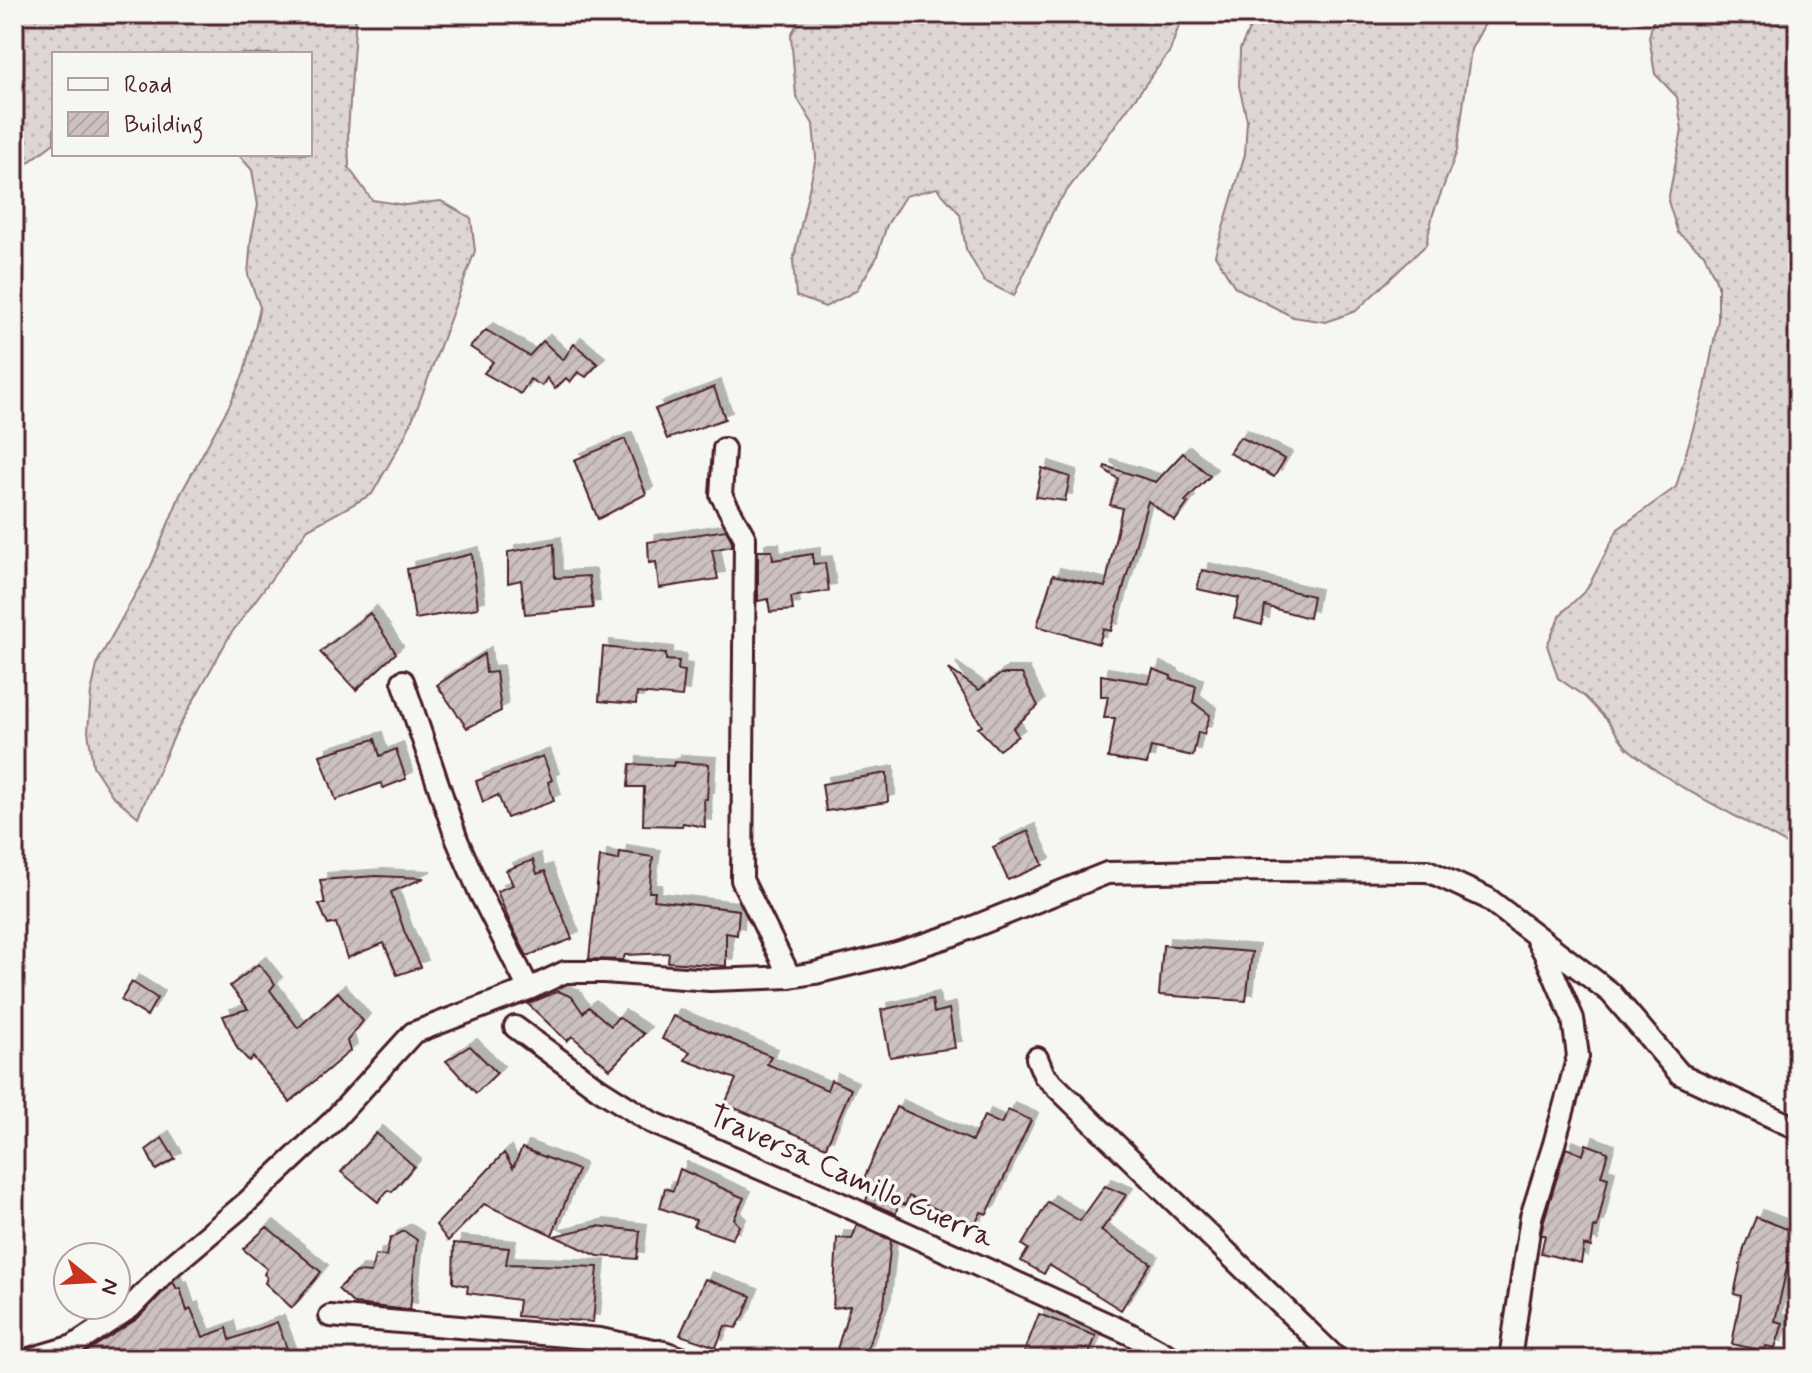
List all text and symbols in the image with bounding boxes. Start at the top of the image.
legend [52,52,312,156]
text: Road [124,70,172,101]
text: Building [124,110,204,144]
street label: Traversa Camillo Guerra [702,1096,1001,1258]
north arrow [52,1241,132,1321]
text: N [94,1275,125,1298]

